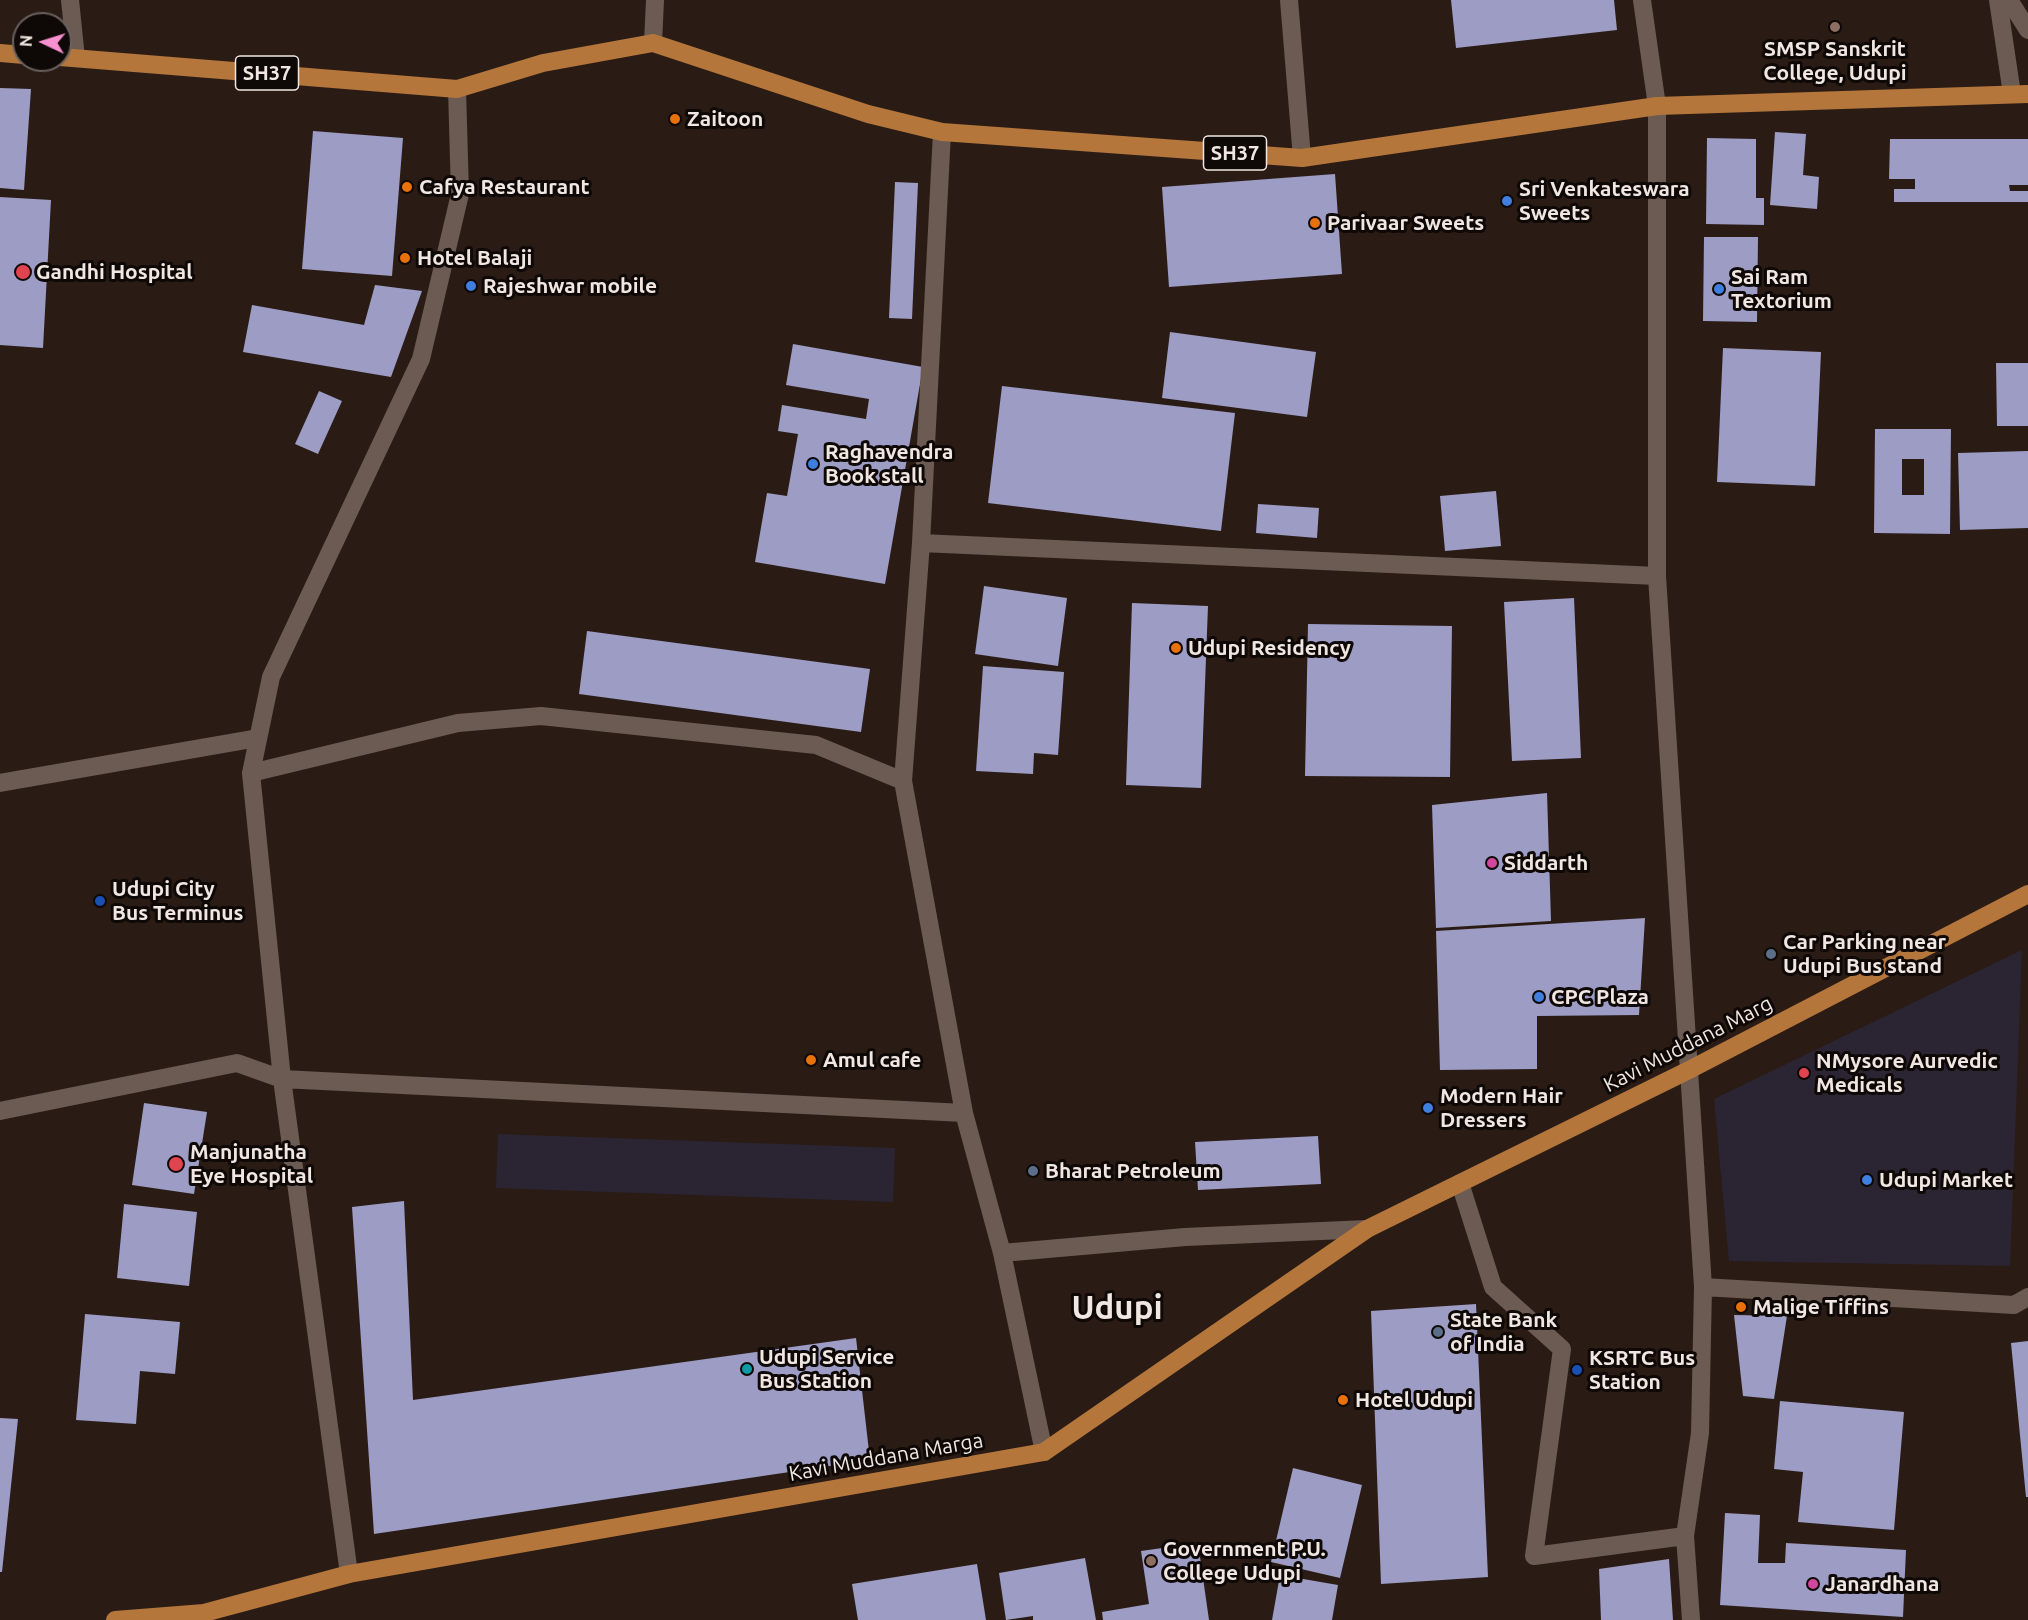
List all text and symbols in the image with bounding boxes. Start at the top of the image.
north arrow [12,12,72,72]
marker: SMSP Sanskrit College, Udupi [1828,20,1842,34]
text: N [17,34,35,47]
place label: SMSP Sanskrit College, Udupi [1763,36,1907,86]
road number: SH37 [236,56,298,90]
place label: Zaitoon [687,106,763,132]
marker: Zaitoon [668,112,682,126]
road number: SH37 [1204,136,1266,170]
place label: Cafya Restaurant [419,174,590,200]
place label: Sri Venkateswara Sweets [1519,176,1690,226]
marker: Cafya Restaurant [400,180,414,194]
marker: Sri Venkateswara Sweets [1500,194,1514,208]
place label: Parivaar Sweets [1327,210,1484,236]
marker: Parivaar Sweets [1308,216,1322,230]
place label: Hotel Balaji [417,245,532,271]
marker: Hotel Balaji [398,251,412,265]
place label: Gandhi Hospital [36,259,193,285]
marker: Gandhi Hospital [14,263,32,281]
place label: Sai Ram Textorium [1731,264,1832,314]
place label: Rajeshwar mobile [483,273,657,299]
marker: Rajeshwar mobile [464,279,478,293]
marker: Sai Ram Textorium [1712,282,1726,296]
place label: Raghavendra Book stall [825,439,953,489]
marker: Raghavendra Book stall [806,457,820,471]
place label: Udupi Residency [1188,635,1351,661]
marker: Udupi Residency [1169,641,1183,655]
place label: Siddarth [1504,850,1588,876]
marker: Siddarth [1485,856,1499,870]
place label: Udupi City Bus Terminus [112,876,243,926]
marker: Udupi City Bus Terminus [93,894,107,908]
place label: Car Parking near Udupi Bus stand [1783,929,1946,979]
marker: Car Parking near Udupi Bus stand [1764,947,1778,961]
place label: CPC Plaza [1551,984,1649,1010]
marker: CPC Plaza [1532,990,1546,1004]
street label: Kavi Muddana Marg [1599,991,1777,1097]
place label: Amul cafe [823,1047,921,1073]
place label: NMysore Aurvedic Medicals [1816,1048,1998,1098]
marker: Amul cafe [804,1053,818,1067]
marker: NMysore Aurvedic Medicals [1797,1066,1811,1080]
place label: Modern Hair Dressers [1440,1083,1563,1133]
marker: Modern Hair Dressers [1421,1101,1435,1115]
place label: Manjunatha Eye Hospital [190,1139,313,1189]
marker: Manjunatha Eye Hospital [167,1155,185,1173]
place label: Bharat Petroleum [1045,1158,1221,1184]
marker: Bharat Petroleum [1026,1164,1040,1178]
place label: Udupi Market [1879,1167,2013,1193]
marker: Udupi Market [1860,1173,1874,1187]
district label: Udupi [1071,1288,1163,1328]
place label: Malige Tiffins [1753,1294,1889,1320]
marker: Malige Tiffins [1734,1300,1748,1314]
place label: State Bank of India [1450,1307,1557,1357]
marker: State Bank of India [1431,1325,1445,1339]
place label: Udupi Service Bus Station [759,1344,894,1394]
place label: KSRTC Bus Station [1589,1345,1695,1395]
marker: Udupi Service Bus Station [740,1362,754,1376]
marker: KSRTC Bus Station [1570,1363,1584,1377]
place label: Hotel Udupi [1355,1387,1473,1413]
marker: Hotel Udupi [1336,1393,1350,1407]
street label: Kavi Muddana Marga [787,1428,985,1486]
place label: Government P.U. College Udupi [1163,1536,1326,1586]
marker: Government P.U. College Udupi [1144,1554,1158,1568]
place label: Janardhana [1825,1571,1939,1597]
marker: Janardhana [1806,1577,1820,1591]

